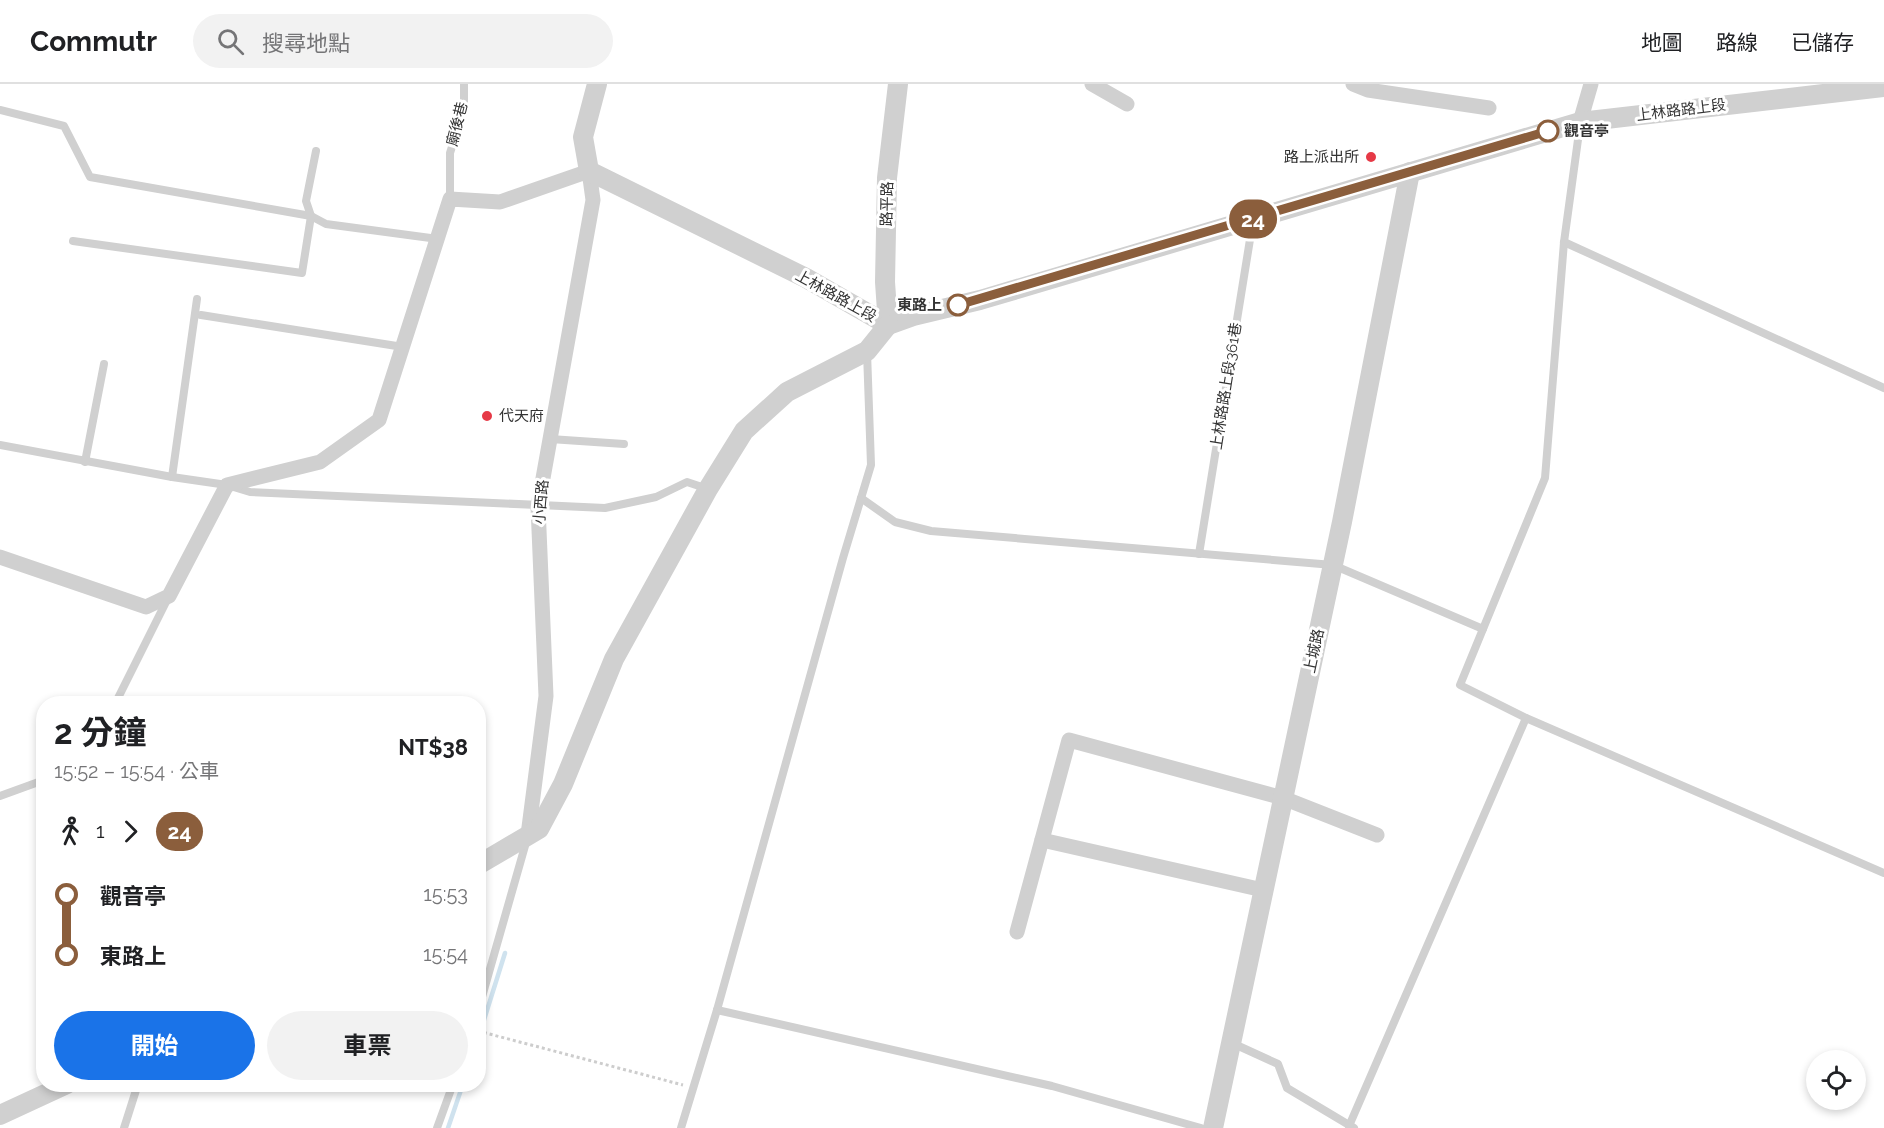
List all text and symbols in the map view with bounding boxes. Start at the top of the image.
search box [193,14,613,68]
text: Commutr [30,25,157,58]
icon: search [214,25,247,58]
text: 搜尋地點 [262,30,350,56]
text: 地圖 [1641,30,1683,55]
text: 路線 [1716,30,1758,55]
text: 已儲存 [1791,30,1854,55]
street label: 上林路路上段 [1635,96,1727,124]
street label: 廟後巷 [443,100,471,148]
marker: 觀音亭 [1537,120,1559,142]
place label: 觀音亭 [1564,122,1609,140]
place label: 路上派出所 [1284,148,1359,166]
marker: 路上派出所 [1364,150,1378,164]
street label: 路平路 [878,181,896,227]
line badge: 24 [1226,200,1280,238]
text: 24 [1241,207,1265,232]
street label: 上林路路上段 [792,266,880,326]
marker: 東路上 [947,294,969,316]
place label: 東路上 [897,296,942,314]
street label: 上林路路上段361巷 [1207,321,1245,451]
place label: 代天府 [499,407,544,425]
marker: 代天府 [480,409,494,423]
street label: 小西路 [530,479,552,525]
street label: 上城路 [1301,627,1327,675]
text: 2 分鐘 [54,713,147,752]
text: NT$38 [398,734,468,760]
text: 15:52 – 15:54 · 公車 [54,759,219,783]
icon: walk [54,815,87,848]
icon: forward [114,815,147,848]
text: 1 [96,819,105,843]
text: 24 [168,819,191,844]
text: 15:53 [423,882,468,906]
text: 觀音亭 [100,883,166,909]
text: 15:54 [423,942,468,966]
text: 東路上 [100,943,166,969]
button: 開始 [54,1011,255,1080]
button: 車票 [267,1011,468,1080]
map controls [1806,1050,1866,1110]
button: locate [1806,1050,1866,1110]

